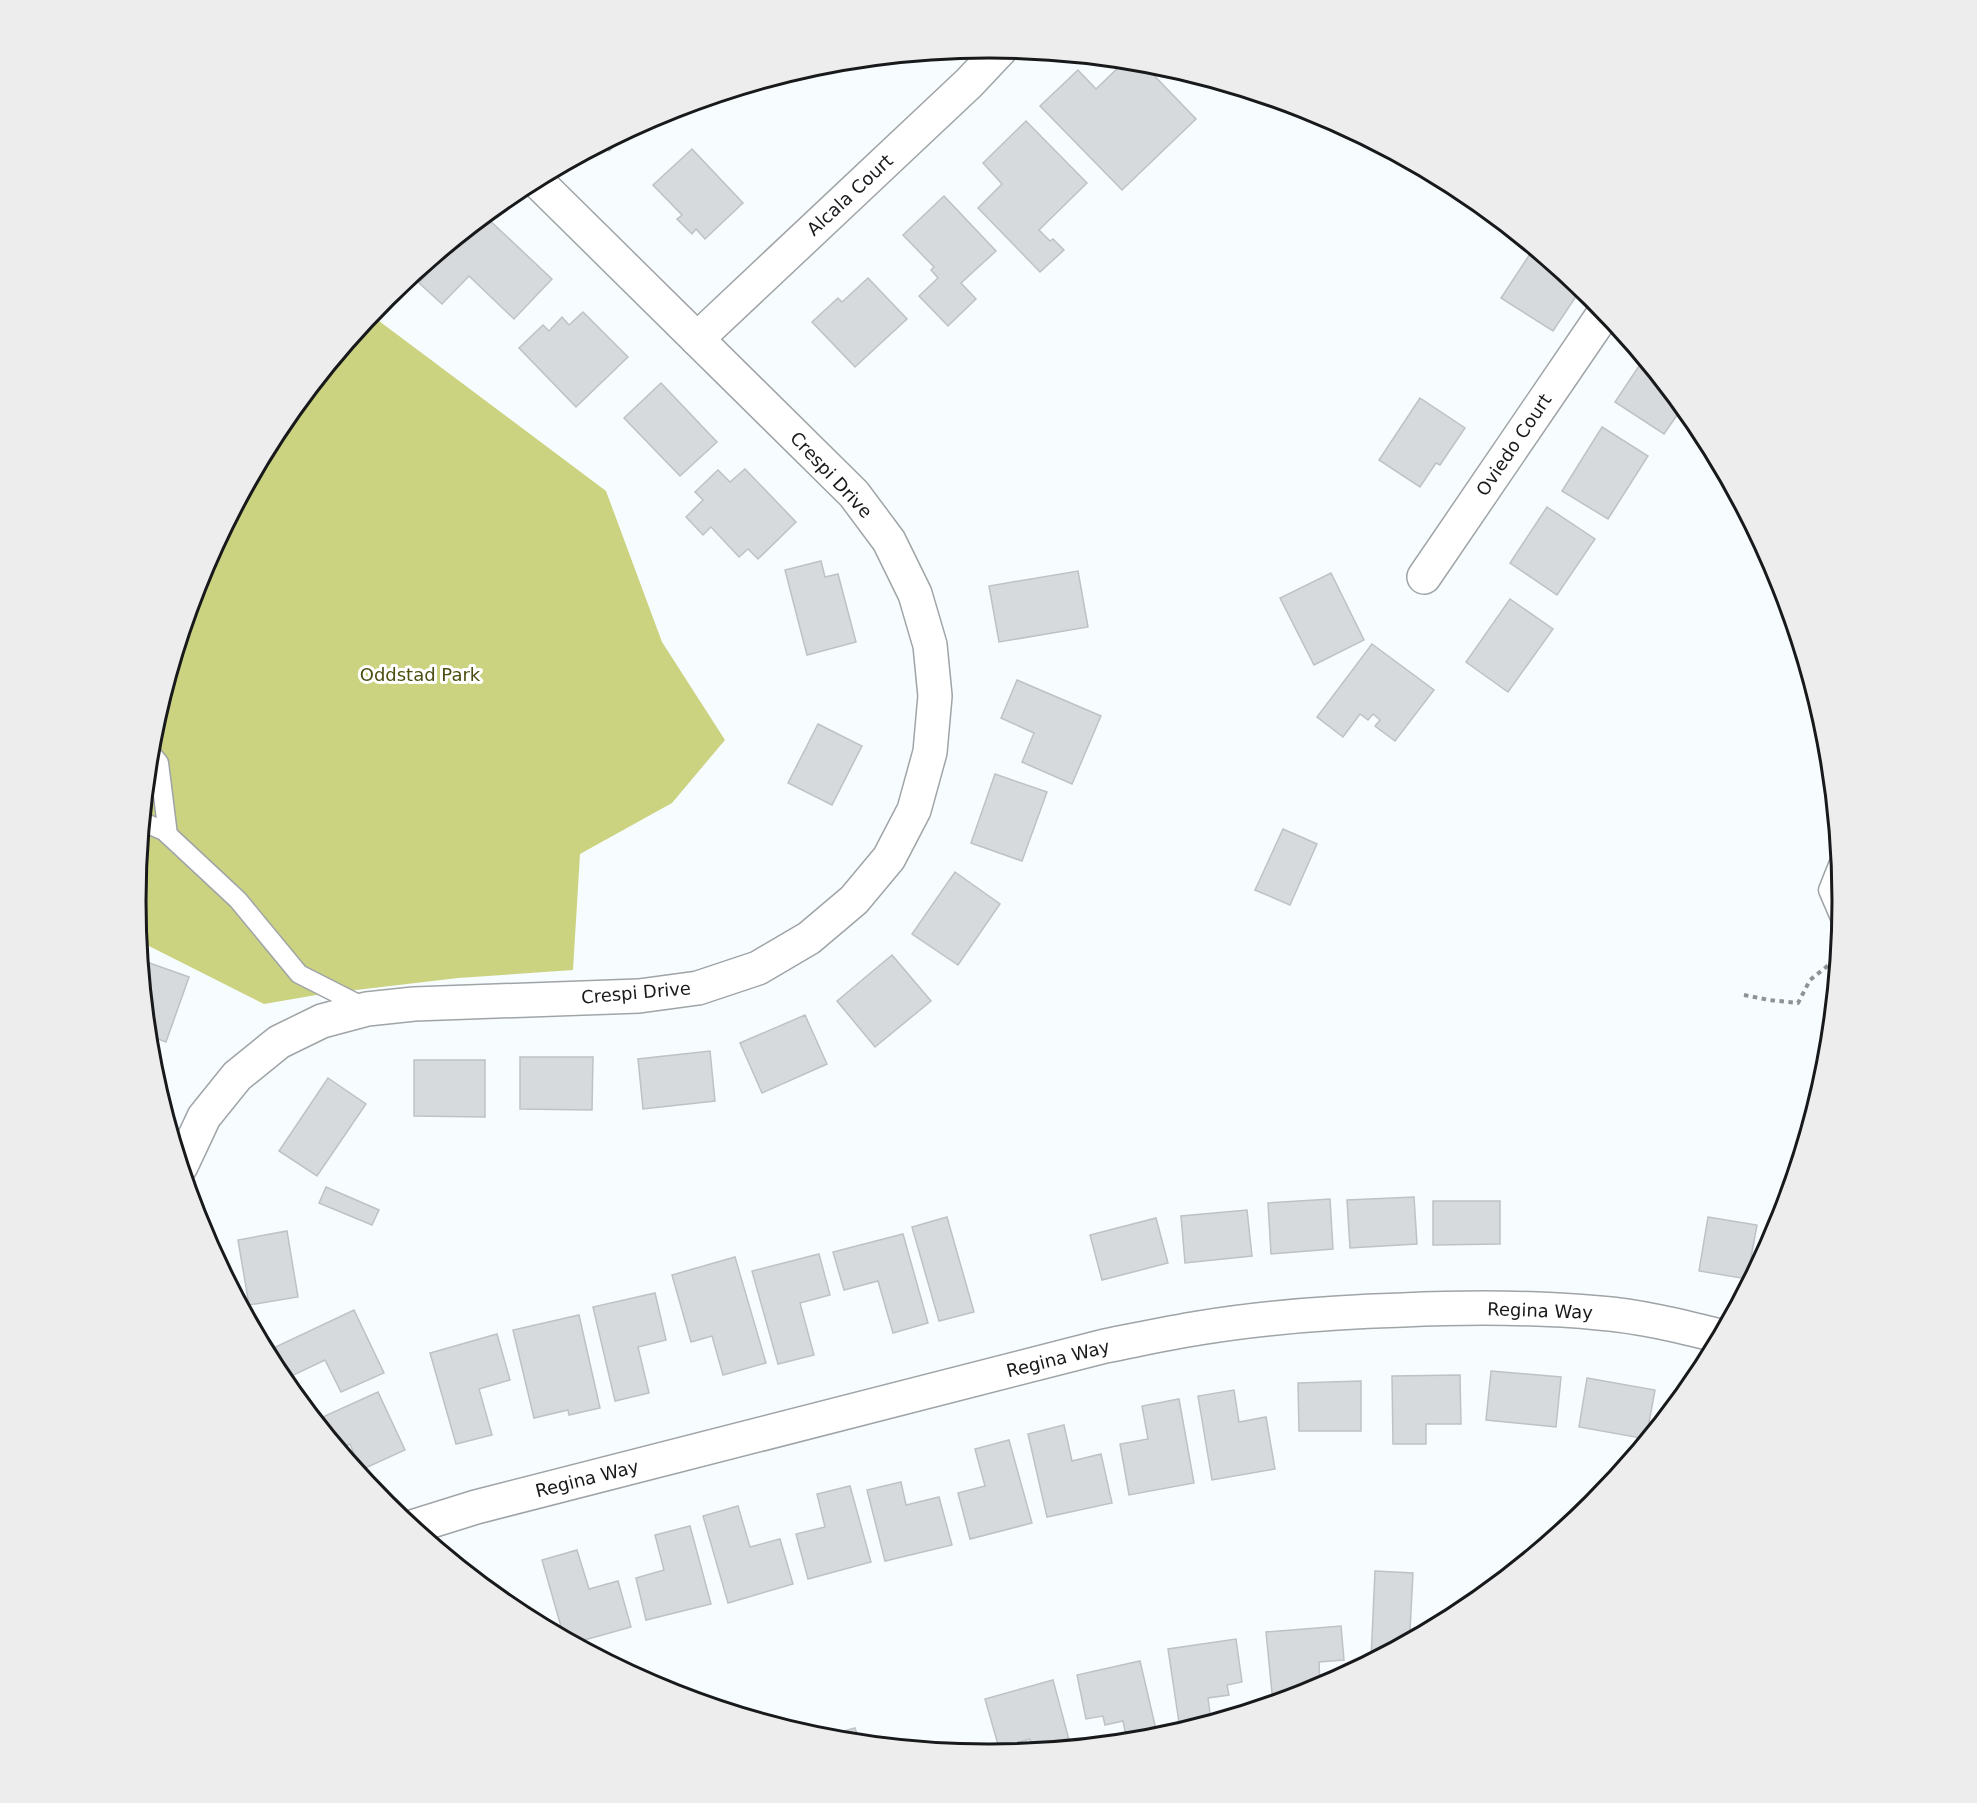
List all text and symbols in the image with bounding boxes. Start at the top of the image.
street label: Alcala Court [802,150,897,240]
street label: Oviedo Court [1472,390,1555,500]
street label: Crespi Drive [786,427,877,522]
park label: Oddstad Park [360,664,481,685]
street label: Crespi Drive [580,977,692,1008]
street label: Regina Way [1487,1298,1594,1323]
street label: Regina Way [1004,1335,1112,1381]
street label: Regina Way [533,1455,641,1501]

